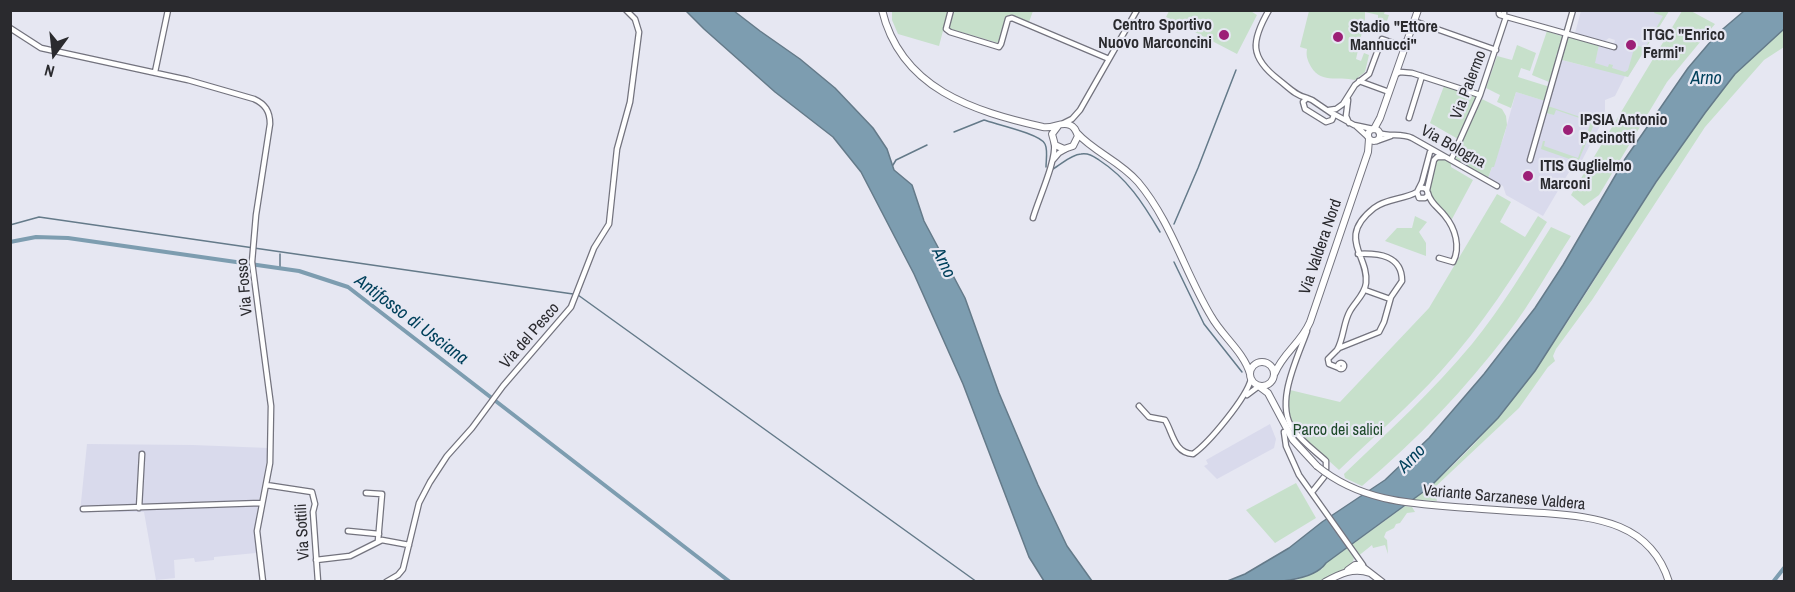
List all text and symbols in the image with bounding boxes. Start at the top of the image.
place label: Centro Sportivo Nuovo Marconcini [1098,16,1212,54]
place label: Stadio "Ettore Mannucci" [1350,18,1438,56]
north arrow [24,24,84,84]
place label: ITGC "Enrico Fermi" [1643,26,1725,64]
marker: Centro Sportivo Nuovo Marconcini [1217,28,1231,42]
marker: Stadio "Ettore Mannucci" [1331,30,1345,44]
marker: ITGC "Enrico Fermi" [1624,38,1638,52]
street label: Via Palermo [1447,48,1491,122]
text: N [42,60,57,83]
water label: Arno [1690,68,1722,90]
place label: IPSIA Antonio Pacinotti [1580,111,1667,149]
street label: Via Bologna [1417,121,1489,173]
marker: IPSIA Antonio Pacinotti [1561,123,1575,137]
place label: ITIS Guglielmo Marconi [1540,157,1632,195]
marker: ITIS Guglielmo Marconi [1521,169,1535,183]
street label: Via Valdera Nord [1296,197,1346,297]
water label: Arno [926,244,960,282]
street label: Via Fosso [233,257,257,317]
water label: Antifosso di Usciana [350,270,472,370]
street label: Via del Pesco [496,299,564,373]
park label: Parco dei salici [1293,421,1383,441]
water label: Arno [1393,440,1431,478]
street label: Variante Sarzanese Valdera [1422,481,1586,515]
street label: Via Sottili [292,503,314,561]

